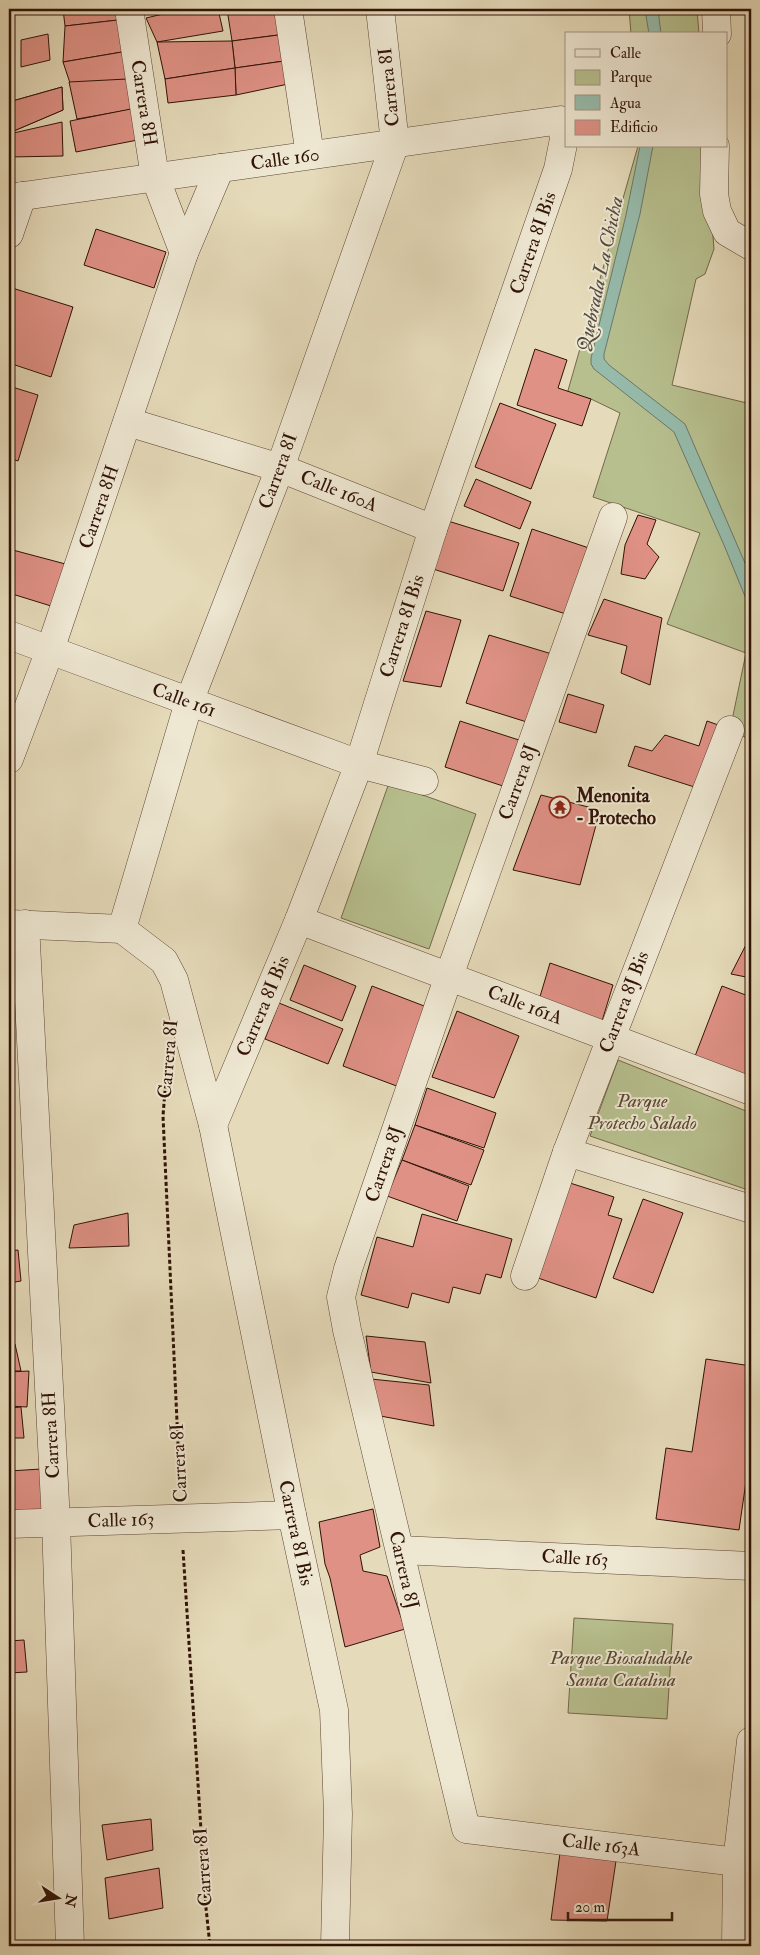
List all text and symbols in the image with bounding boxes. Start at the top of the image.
legend [565,32,728,148]
text: Calle [610,44,641,63]
street label: Carrera 8I [373,46,405,128]
street label: Carrera 8H [125,58,163,148]
text: Parque [610,68,652,87]
text: Agua [609,94,642,113]
text: Edificio [610,118,658,137]
street label: Calle 160 [249,142,321,176]
street label: Carrera 8I Bis [504,188,562,298]
water label: Quebrada La Chicha [571,194,630,354]
street label: Carrera 8I [253,430,303,512]
street label: Carrera 8H [73,462,125,552]
street label: Calle 160A [297,465,381,517]
street label: Carrera 8I Bis [374,571,430,681]
street label: Calle 161 [149,677,219,723]
street label: Carrera 8J [493,740,543,823]
place label: Menonita - Protecho [575,784,656,830]
temple icon: Menonita - Protecho [548,795,572,819]
street label: Carrera 8J Bis [594,948,654,1056]
street label: Carrera 8I Bis [231,952,295,1060]
street label: Calle 161A [484,980,566,1030]
street label: Carrera 8I [153,1019,183,1099]
park label: Parque Protecho Salado [586,1089,697,1135]
street label: Carrera 8J [360,1122,408,1205]
street label: Carrera 8H [37,1391,65,1479]
street label: Carrera 8I [165,1423,193,1503]
street label: Carrera 8I Bis [273,1478,319,1588]
street label: Calle 163 [87,1507,155,1533]
street label: Carrera 8J [383,1529,425,1612]
street label: Calle 163 [541,1544,609,1572]
park label: Parque Biosaludable Santa Catalina [549,1646,693,1692]
street label: Carrera 8I [188,1827,218,1907]
street label: Calle 163A [560,1828,642,1862]
north arrow [32,1872,82,1922]
scale bar [568,1890,671,1922]
text: N [61,1892,80,1909]
text: 20 m [575,1898,605,1917]

